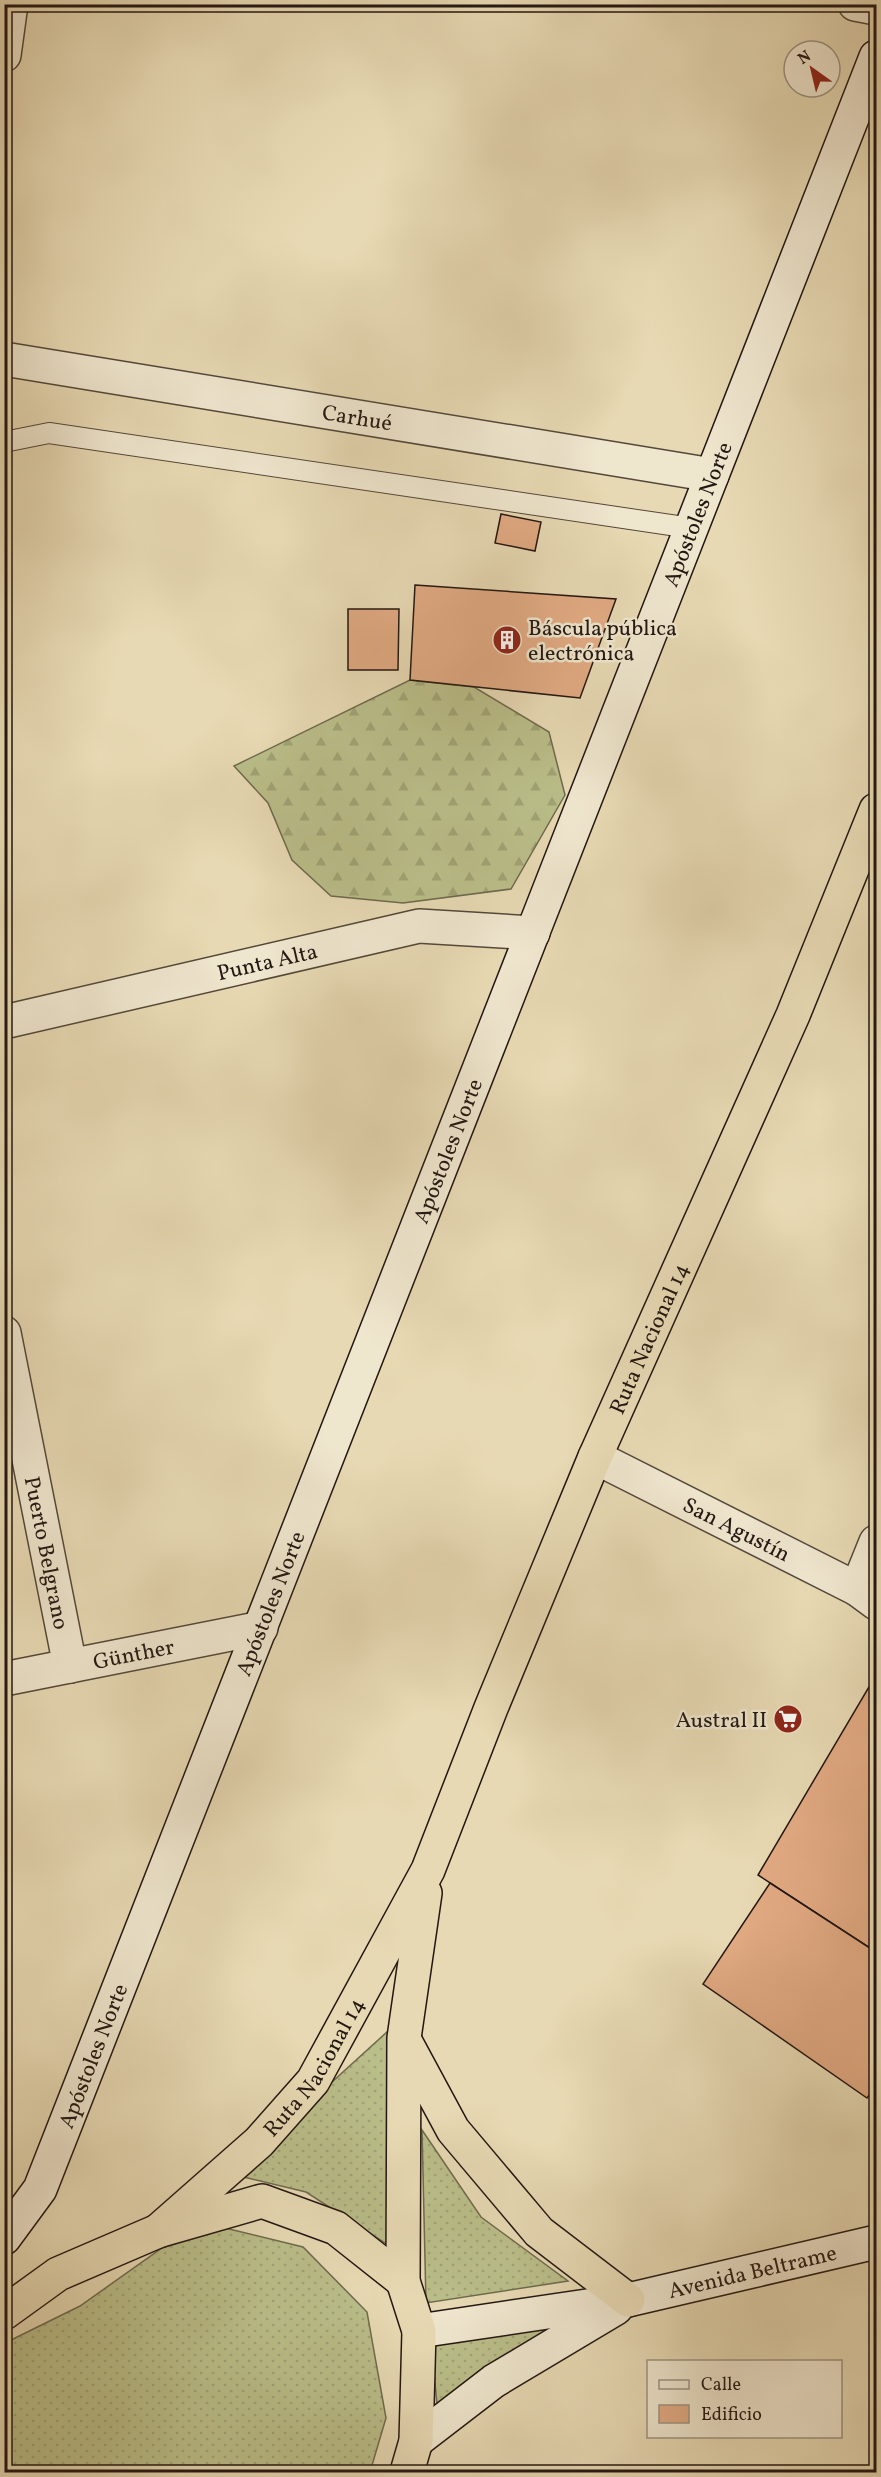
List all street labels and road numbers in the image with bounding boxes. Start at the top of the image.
street label: Carhué [320,398,394,440]
street label: Apóstoles Norte [657,438,742,592]
street label: Punta Alta [214,937,321,990]
street label: Apóstoles Norte [407,1075,492,1229]
street label: Ruta Nacional 14 [603,1259,698,1420]
street label: Puerto Belgrano [15,1474,75,1633]
street label: San Agustín [677,1491,795,1571]
street label: Apóstoles Norte [230,1527,314,1681]
street label: Günther [91,1633,177,1679]
street label: Apóstoles Norte [52,1980,137,2134]
street label: Ruta Nacional 14 [257,1993,373,2145]
street label: Avenida Beltrame [666,2239,840,2308]

